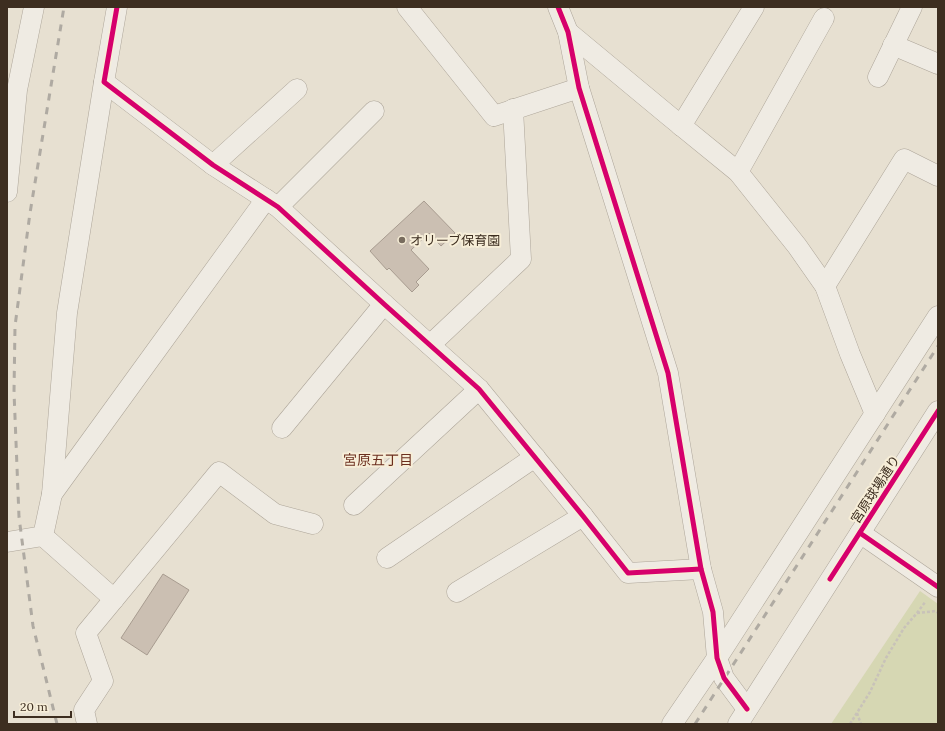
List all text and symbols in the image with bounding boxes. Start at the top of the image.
place label: オリーブ保育園 [410,232,500,249]
marker: オリーブ保育園 [397,235,407,245]
district label: 宮原五丁目 [343,451,413,469]
street label: 宮原球場通り [847,452,904,527]
scale bar [14,693,71,719]
text: 20 m [20,699,48,714]

